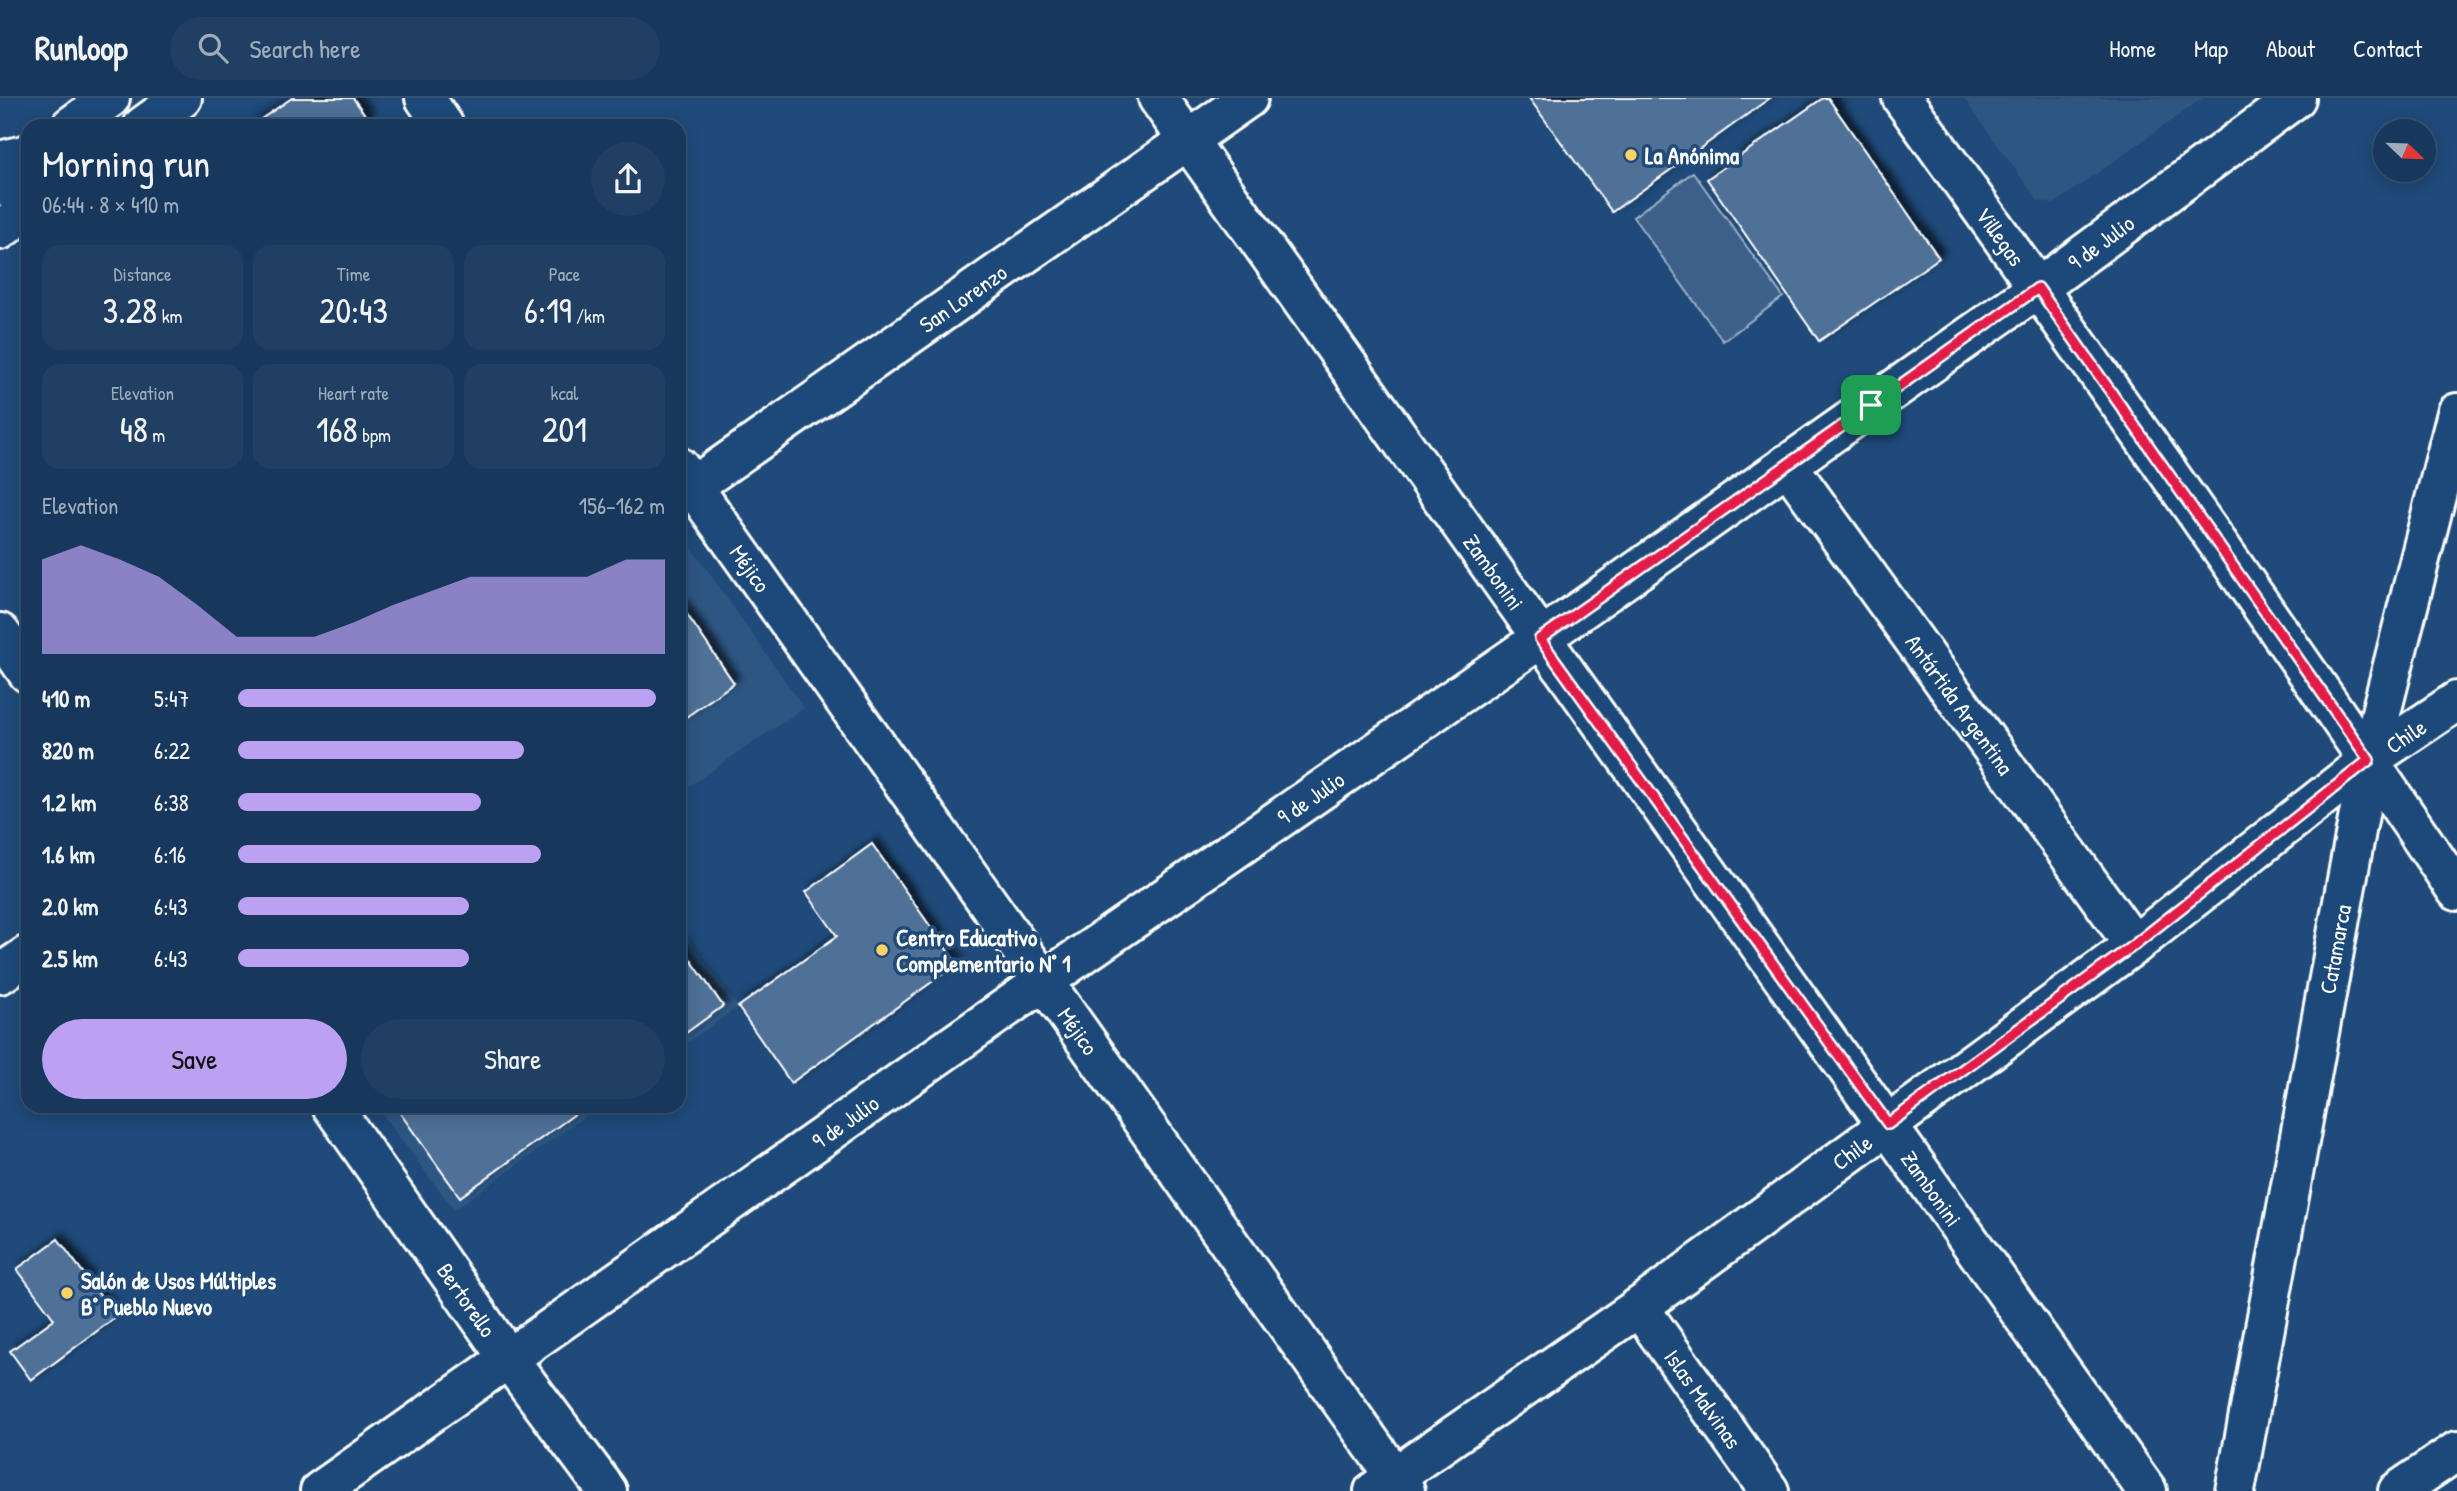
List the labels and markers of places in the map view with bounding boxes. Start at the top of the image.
place label: La Anónima [1645,140,1739,171]
marker: La Anónima [1623,147,1639,163]
pin [1841,375,1901,435]
place label: Centro Educativo Complementario N° 1 [896,922,1071,980]
marker: Centro Educativo Complementario N° 1 [874,942,890,958]
place label: Salón de Usos Múltiples B° Pueblo Nuevo [81,1265,276,1322]
marker: Salón de Usos Múltiples B° Pueblo Nuevo [59,1285,75,1301]

